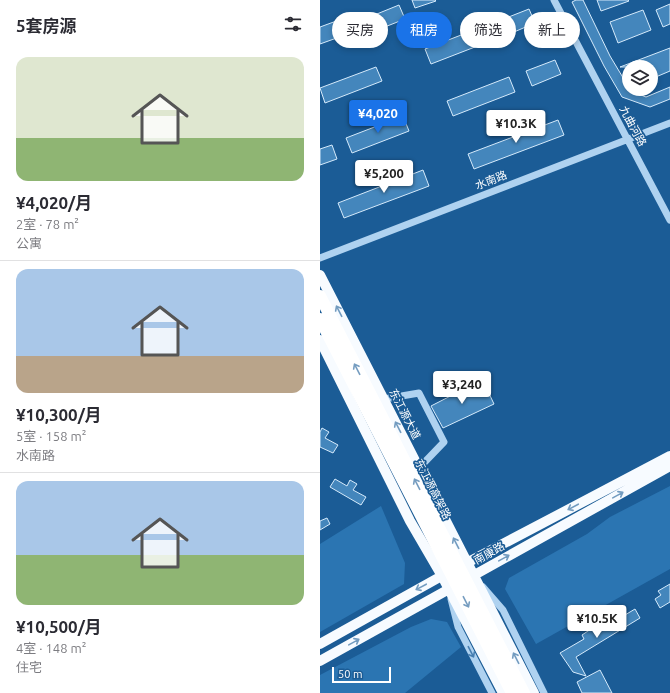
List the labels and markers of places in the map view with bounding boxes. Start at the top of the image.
pin: ¥4,020 [345,100,411,134]
pin: ¥10.3K [483,110,549,144]
pin: ¥5,200 [351,160,417,194]
pin: ¥3,240 [429,371,495,405]
pin: ¥10.5K [564,605,630,639]

